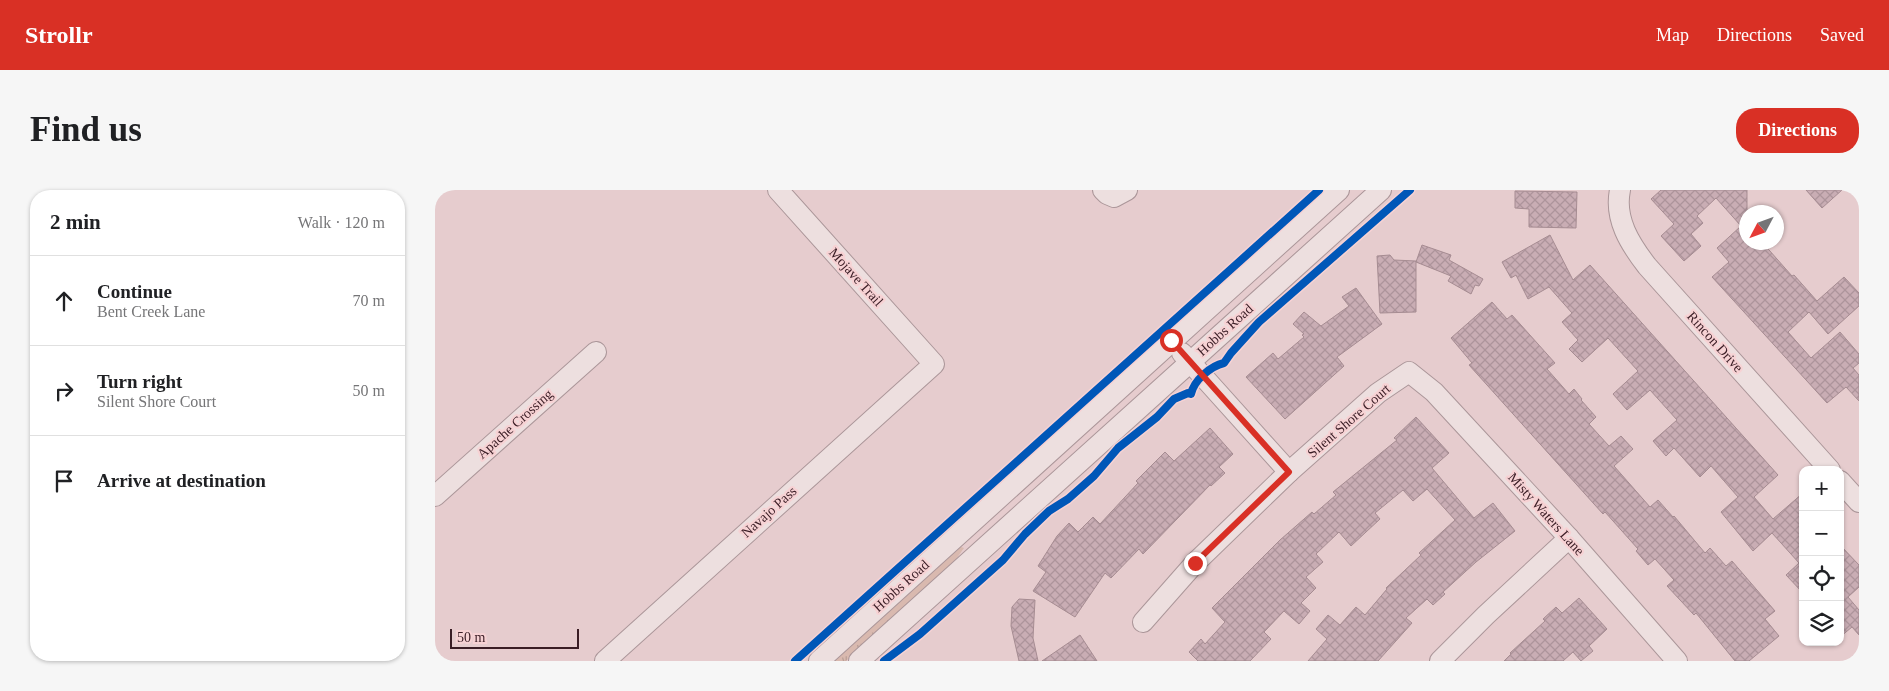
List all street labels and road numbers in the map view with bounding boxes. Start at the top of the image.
street label: Mojave Trail [826,245,886,309]
street label: Hobbs Road [1194,301,1256,359]
street label: Rincon Drive [1684,309,1746,375]
street label: Silent Shore Court [1305,381,1393,461]
street label: Apache Crossing [474,386,556,462]
street label: Misty Waters Lane [1505,470,1587,558]
street label: Navajo Pass [738,483,800,541]
street label: Hobbs Road [870,557,932,615]

